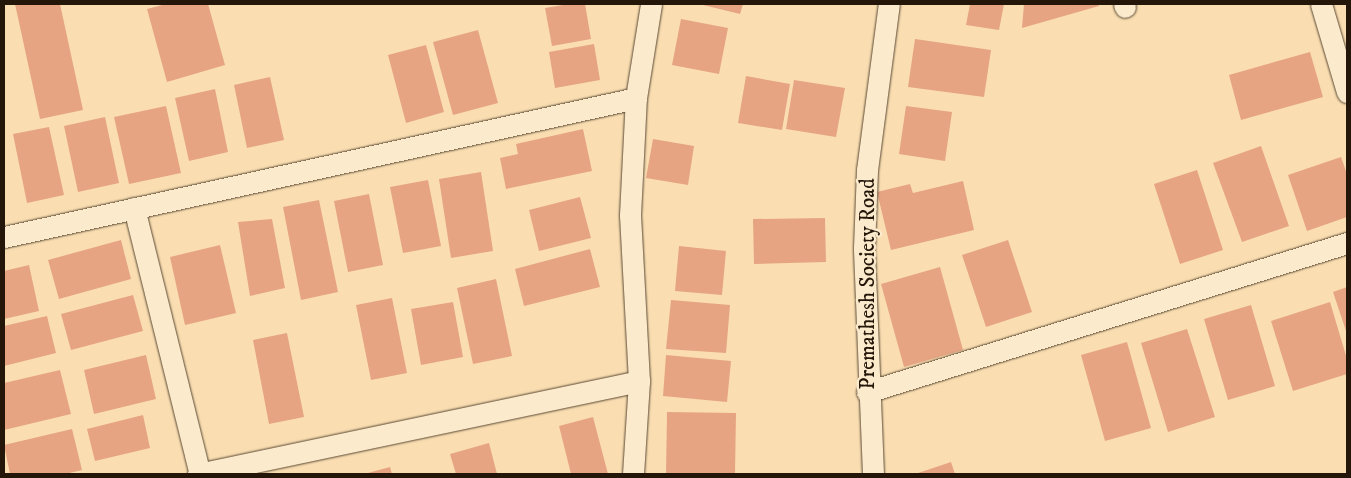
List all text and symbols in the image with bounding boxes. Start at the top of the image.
street label: Premathesh Society Road [855,178,881,390]

